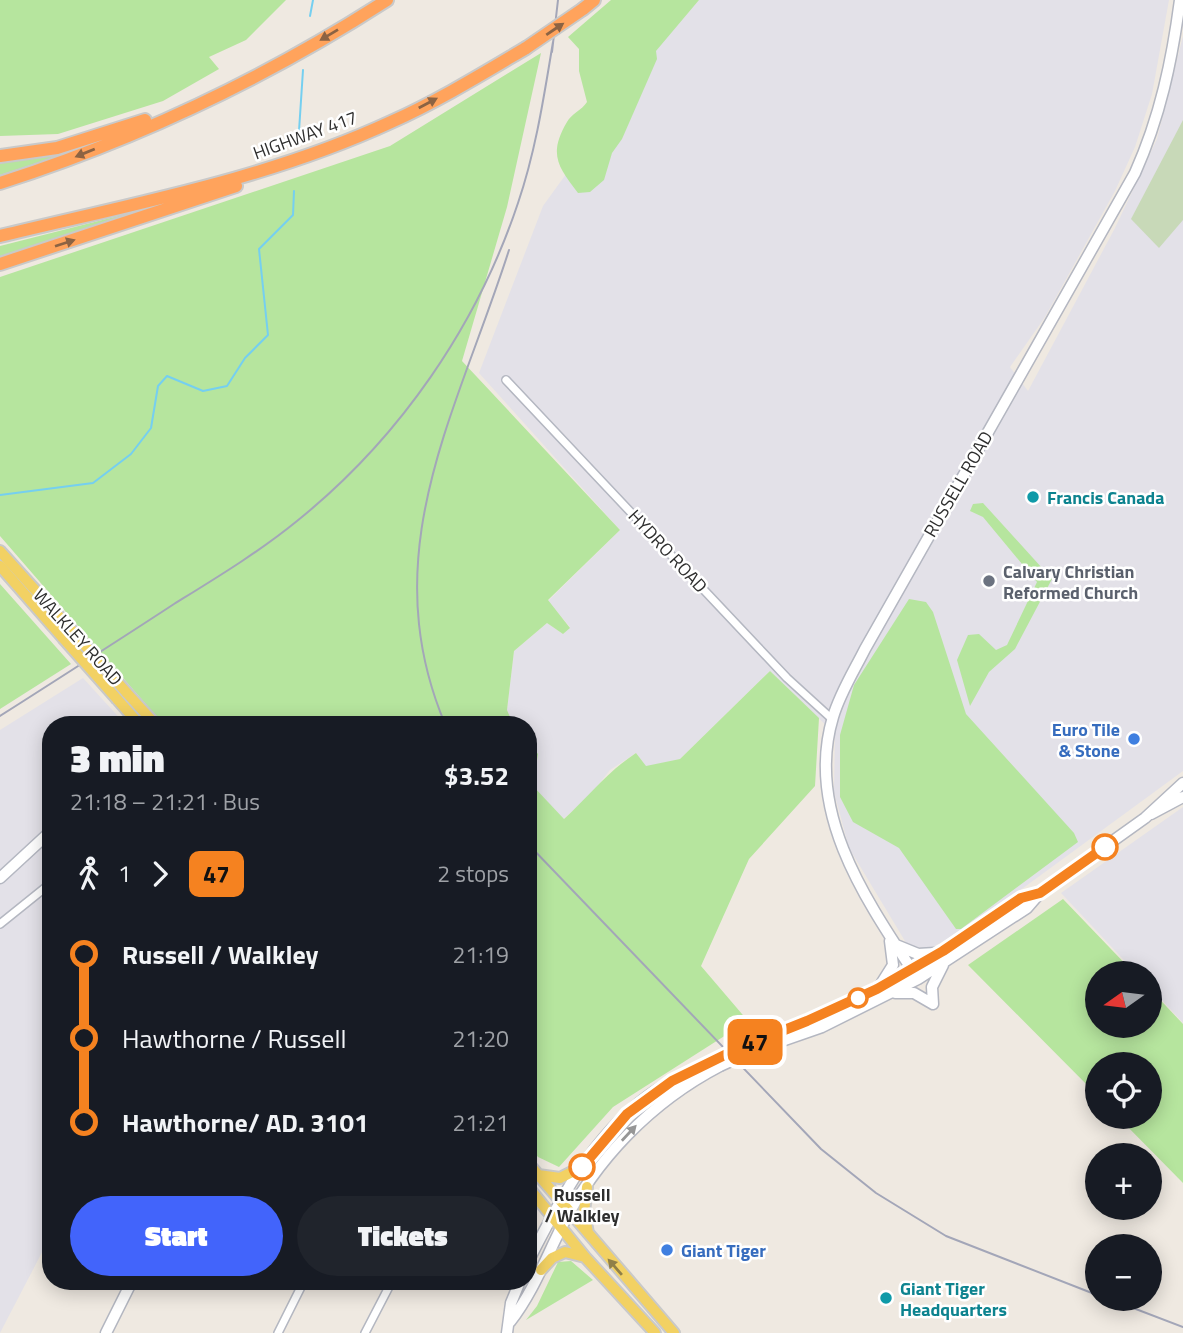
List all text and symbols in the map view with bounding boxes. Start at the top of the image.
one-way arrow [546,22,564,36]
one-way arrow [319,29,338,42]
one-way arrow [418,97,438,109]
street label: HIGHWAY 417 [249,104,361,166]
one-way arrow [74,148,95,159]
one-way arrow [54,237,75,248]
street label: RUSSELL ROAD [917,426,999,542]
place label: Francis Canada [1047,484,1164,511]
marker: Francis Canada [1025,489,1041,505]
street label: HYDRO ROAD [622,503,714,599]
place label: Calvary Christian Reformed Church [1003,558,1138,606]
marker: Calvary Christian Reformed Church [981,573,997,589]
street label: WALKLEY ROAD [27,582,129,692]
place label: Euro Tile & Stone [1052,716,1120,764]
text: 3 min [70,729,164,787]
marker: Euro Tile & Stone [1126,731,1142,747]
text: $3.52 [444,756,509,795]
text: 21:18 – 21:21 · Bus [70,784,260,819]
unlabelled marker [1092,834,1118,860]
icon: walk [70,855,108,893]
icon: forward [141,855,179,893]
text: 1 [118,856,131,891]
text: 47 [203,856,230,892]
text: 2 stops [437,856,509,891]
text: Russell / Walkley [122,935,318,974]
text: 21:19 [452,937,509,972]
north arrow [1085,961,1162,1038]
map controls [1085,961,1162,1311]
unlabelled marker [848,988,868,1008]
text: Hawthorne / Russell [122,1019,347,1058]
line badge: 47 [724,1019,786,1065]
text: 21:20 [452,1021,509,1056]
text: 47 [742,1024,768,1060]
button: locate [1085,1052,1162,1129]
text: Hawthorne/ AD. 3101 [122,1103,369,1142]
text: 21:21 [452,1105,509,1140]
one-way arrow [621,1124,637,1142]
button: + [1085,1143,1162,1220]
marker: Russell / Walkley [569,1154,595,1180]
place label: Russell / Walkley [544,1181,620,1229]
button: Start [70,1196,283,1276]
button: Tickets [297,1196,509,1276]
button: − [1085,1234,1162,1311]
place label: Giant Tiger [681,1237,766,1264]
marker: Giant Tiger [659,1242,675,1258]
one-way arrow [608,1258,623,1275]
place label: Giant Tiger Headquarters [900,1275,1007,1323]
marker: Giant Tiger Headquarters [878,1290,894,1306]

